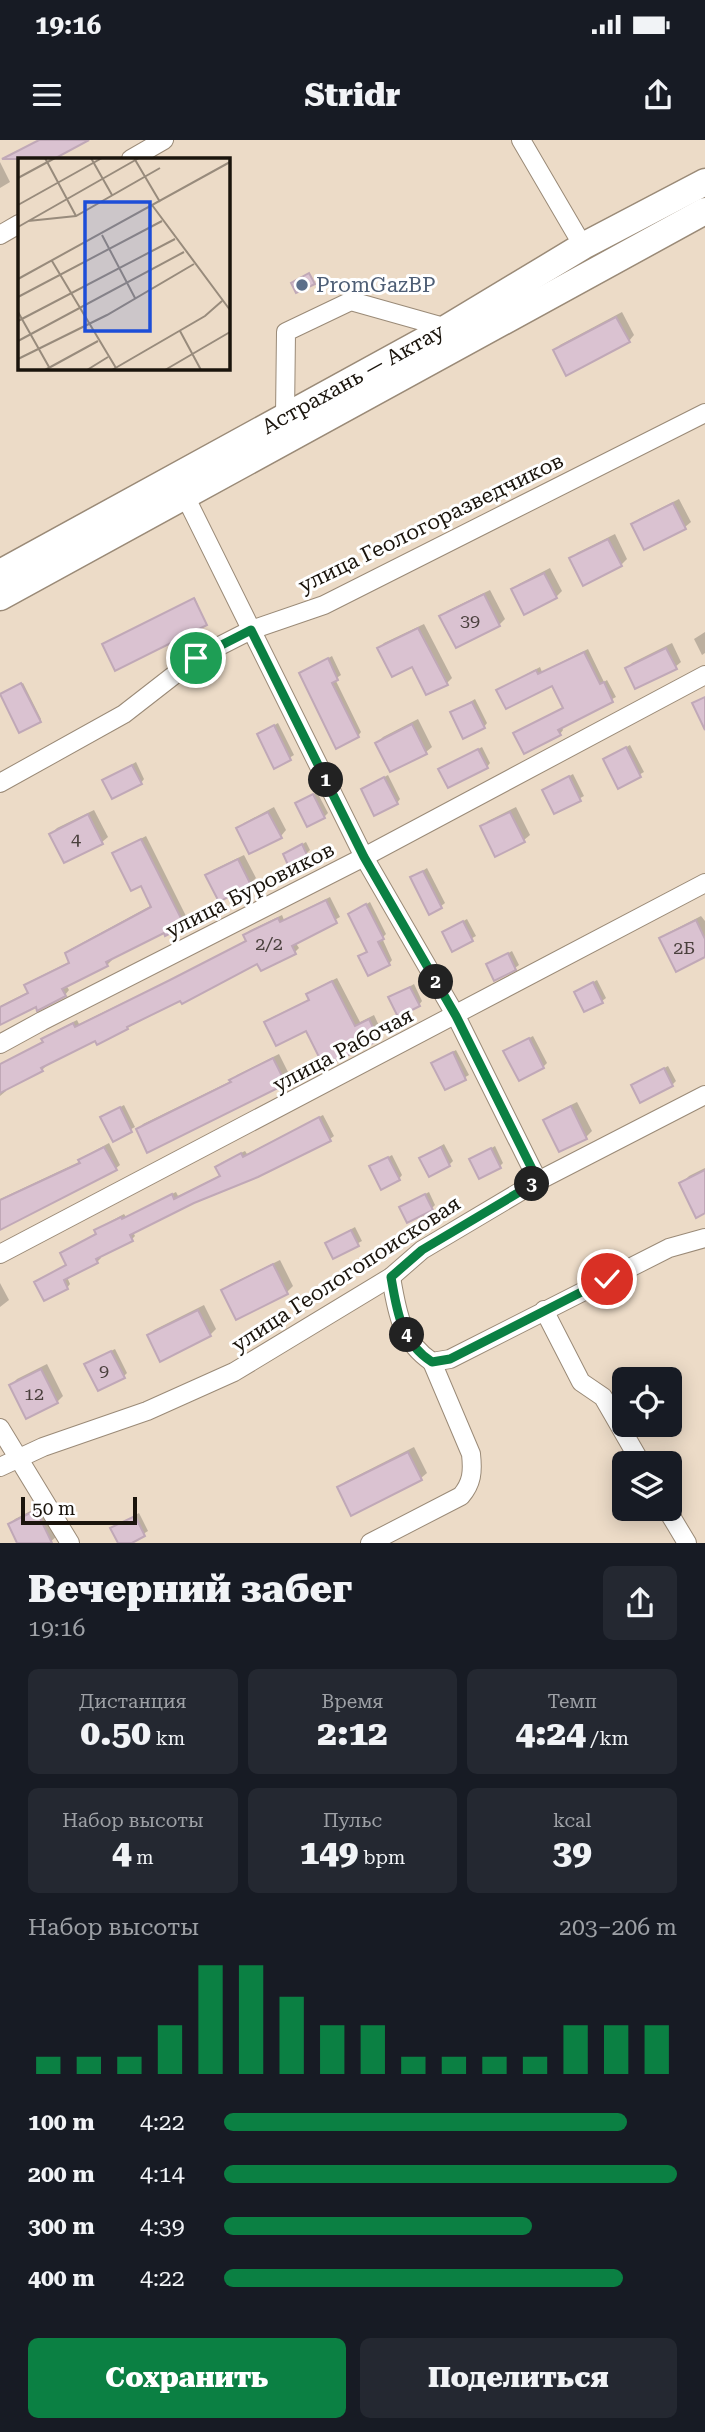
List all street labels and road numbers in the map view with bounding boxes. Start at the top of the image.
street label: Астрахань — Актау [258,319,449,439]
street label: улица Геологоразведчиков [295,448,567,598]
street label: улица Буровиков [162,837,338,943]
street label: улица Рабочая [269,1003,417,1097]
street label: улица Геологопоисковая [227,1191,465,1357]

